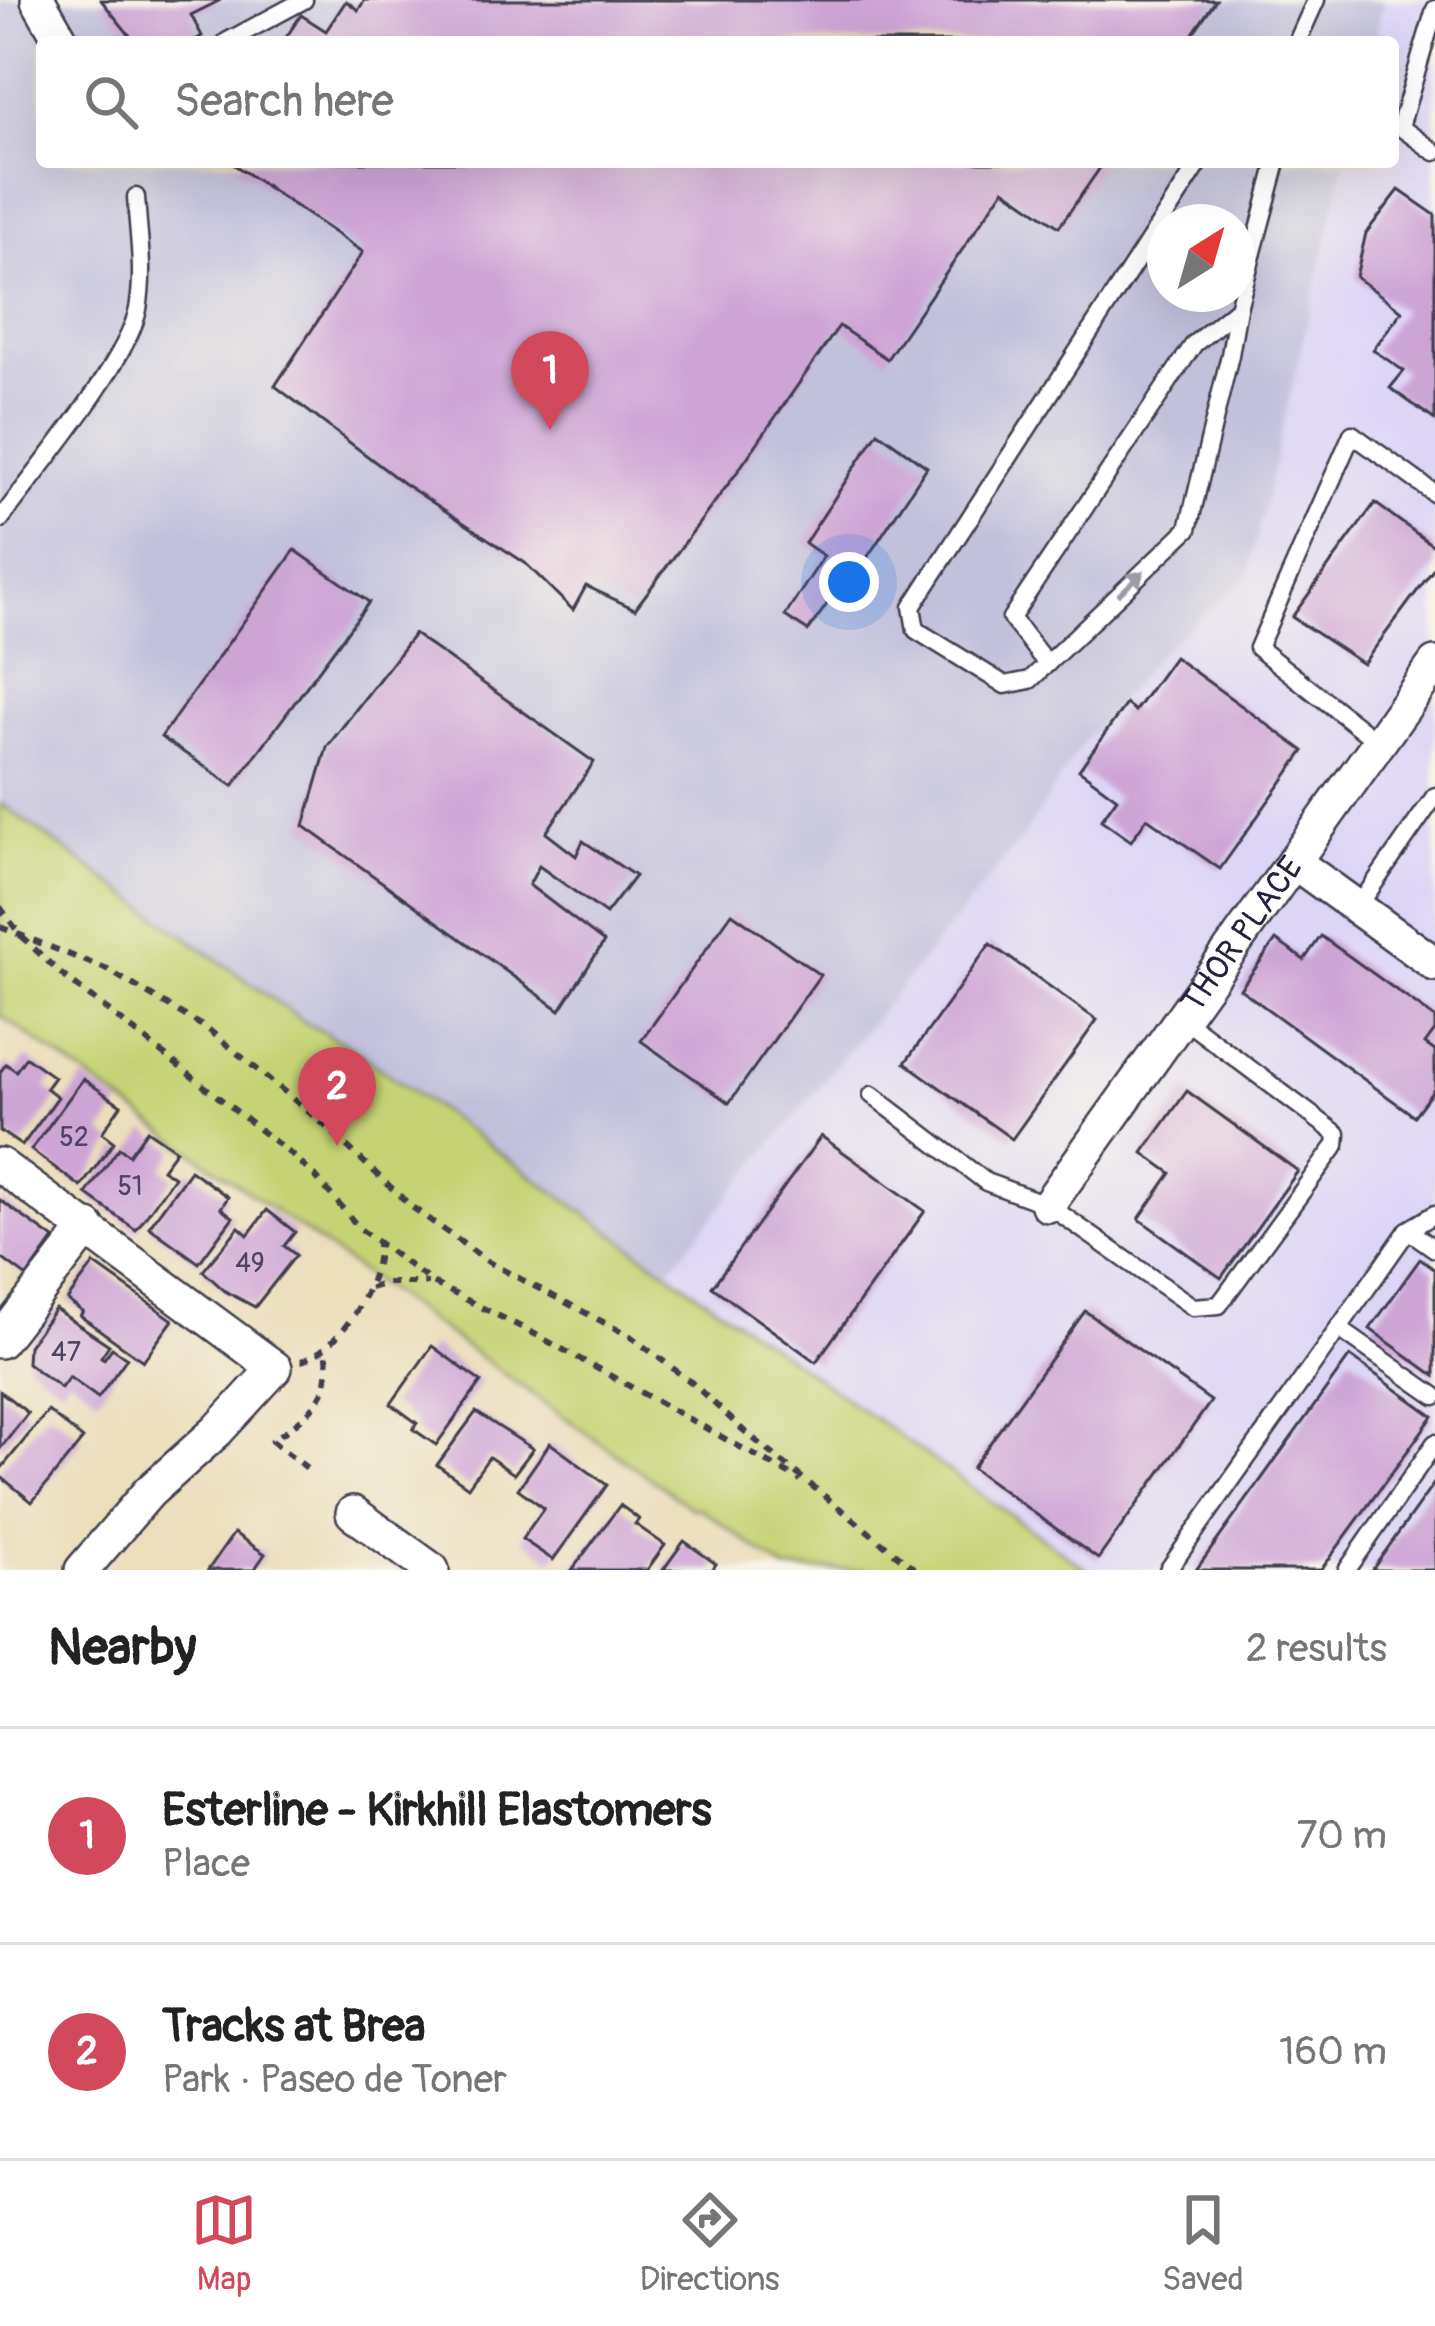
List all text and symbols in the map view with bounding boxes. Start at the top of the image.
search box [36,36,1399,168]
icon: search [78,69,144,135]
text: Search here [174,74,394,130]
north arrow [1147,204,1255,312]
pin: 1 [511,331,589,430]
your location [819,552,879,612]
one-way arrow [1116,569,1145,597]
street label: THOR PLACE [1172,848,1311,1020]
pin: 2 [298,1047,376,1146]
house number: 52 [59,1121,89,1154]
house number: 51 [117,1170,143,1203]
house number: 49 [235,1247,265,1280]
house number: 47 [51,1336,81,1369]
text: Nearby [48,1616,196,1680]
text: 2 results [1246,1624,1387,1673]
text: Esterline - Kirkhill Elastomers [162,1783,712,1839]
text: 1 [79,1811,95,1860]
text: 70 m [1297,1811,1387,1860]
text: Place [162,1839,250,1888]
text: Tracks at Brea [162,1999,425,2055]
text: 2 [76,2027,98,2076]
text: 160 m [1279,2027,1387,2076]
text: Park · Paseo de Toner [162,2055,507,2104]
tab: Map [191,2187,257,2300]
tab: Directions [640,2187,780,2300]
tab: Saved [1162,2187,1244,2300]

